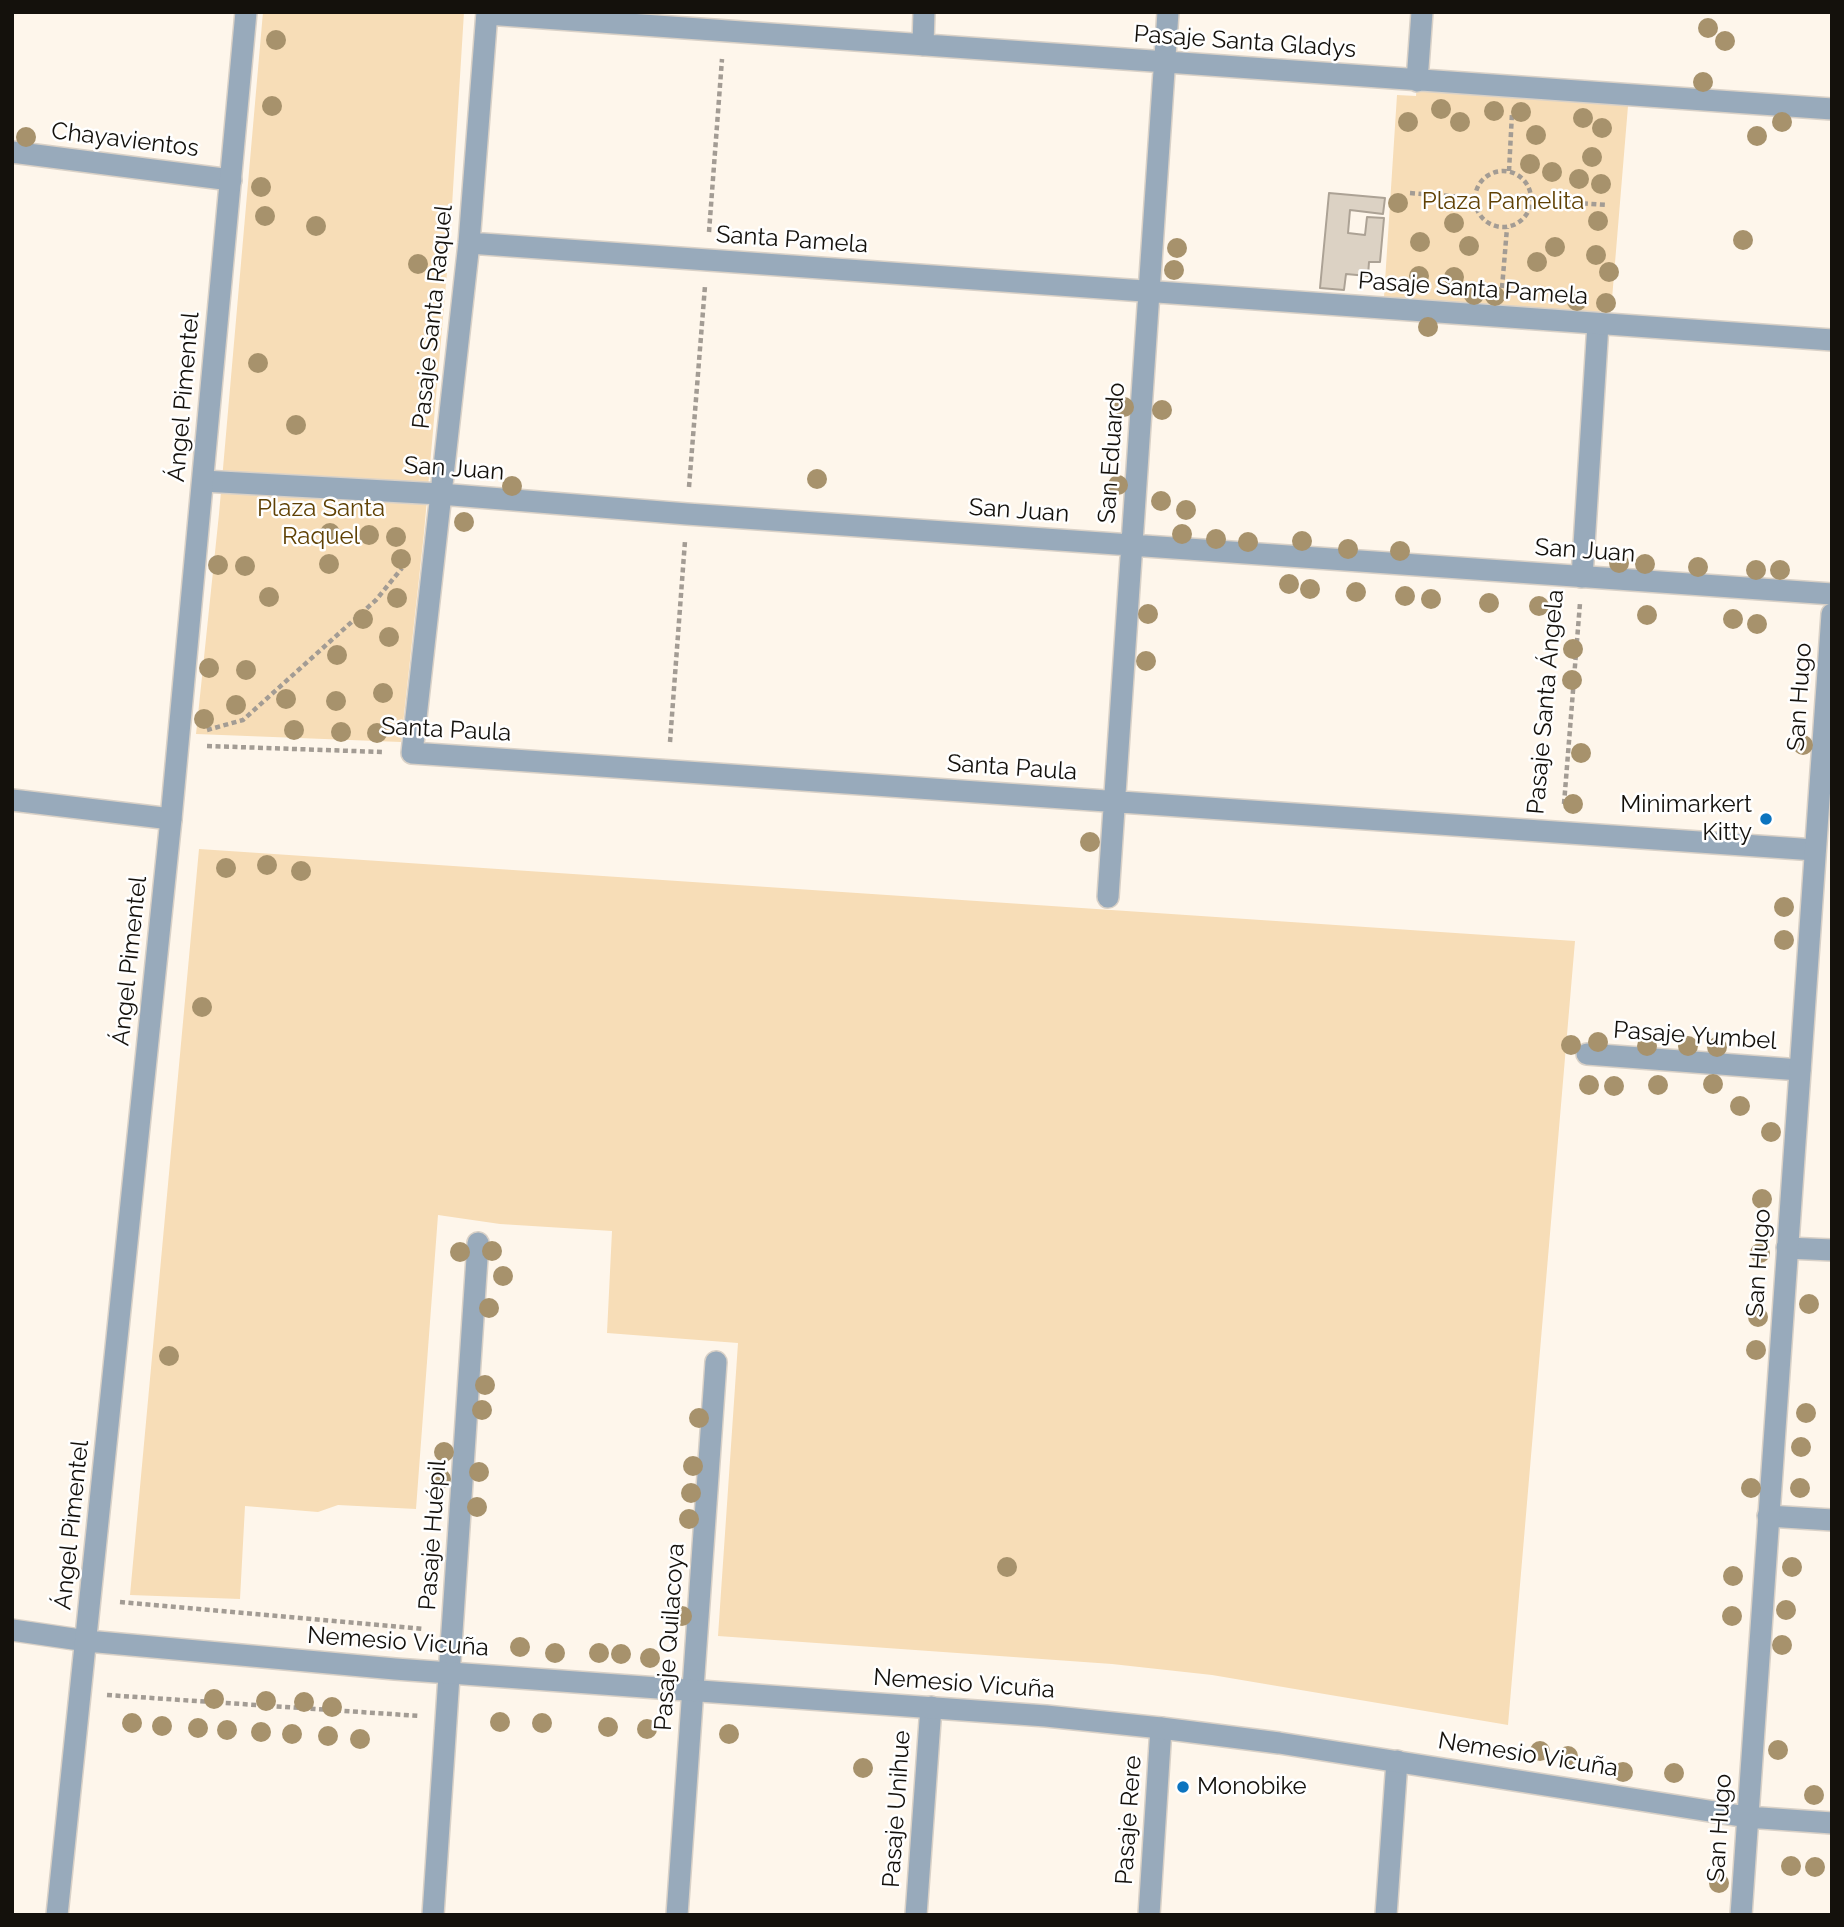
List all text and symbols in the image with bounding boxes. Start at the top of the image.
street label: Pasaje Santa Gladys [1133,20,1357,64]
street label: Chayavientos [50,117,200,163]
park label: Plaza Pamelita [1422,188,1584,216]
street label: Pasaje Santa Raquel [407,204,459,430]
street label: Santa Pamela [715,220,869,260]
street label: Pasaje Santa Pamela [1357,267,1589,311]
street label: Ángel Pimentel [162,311,206,483]
street label: San Eduardo [1093,381,1131,525]
street label: San Juan [403,451,505,487]
street label: San Juan [968,493,1070,529]
park label: Plaza Santa Raquel [257,495,385,551]
street label: San Juan [1534,533,1636,569]
street label: Pasaje Santa Ángela [1522,588,1570,816]
street label: San Hugo [1782,642,1818,752]
street label: Santa Paula [380,712,512,748]
street label: Santa Paula [946,749,1078,787]
place label: Minimarkert Kitty [1620,791,1752,847]
marker: Minimarkert Kitty [1758,811,1774,827]
street label: Ángel Pimentel [107,875,153,1047]
street label: Pasaje Yumbel [1612,1016,1778,1056]
street label: San Hugo [1741,1208,1777,1318]
street label: Ángel Pimentel [49,1439,95,1611]
street label: Pasaje Huépil [413,1459,453,1611]
street label: Pasaje Quilacoya [649,1542,691,1732]
street label: Nemesio Vicuña [306,1621,490,1663]
street label: Nemesio Vicuña [872,1663,1056,1705]
street label: Nemesio Vicuña [1436,1727,1620,1783]
street label: Pasaje Unihue [877,1729,917,1889]
street label: Pasaje Rere [1110,1754,1148,1886]
place label: Monobike [1197,1773,1307,1801]
street label: San Hugo [1702,1773,1738,1883]
marker: Monobike [1175,1779,1191,1795]

